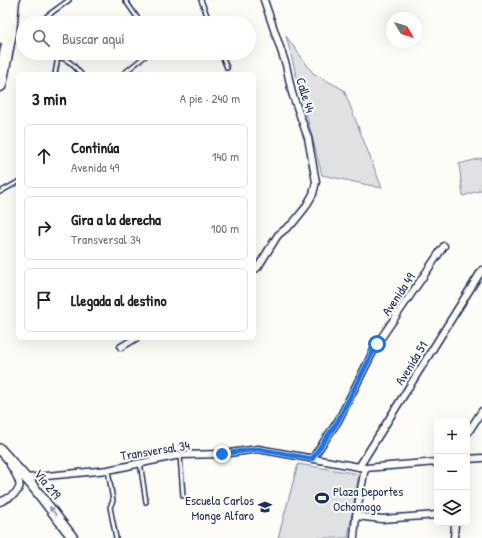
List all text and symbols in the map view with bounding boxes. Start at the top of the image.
north arrow [386,12,422,48]
search box [16,16,256,60]
icon: search [30,27,52,49]
text: Buscar aquí [62,28,125,49]
street label: Calle 44 [292,75,320,115]
text: 3 min [32,87,67,110]
text: A pie · 240 m [180,89,240,107]
text: Continúa [71,137,119,158]
icon: ahead [33,145,55,167]
text: 140 m [212,147,239,165]
text: Avenida 49 [71,158,119,176]
text: Gira a la derecha [71,209,161,230]
icon: right [33,217,55,239]
text: 100 m [211,219,239,237]
text: Transversal 34 [71,230,141,248]
street label: Avenida 49 [377,269,419,319]
icon: arrive [33,289,55,311]
text: Llegada al destino [71,290,167,311]
route start [368,335,386,353]
street label: Avenida 51 [390,337,432,389]
map controls [434,418,470,526]
button: + [434,418,470,454]
street label: Transversal 34 [119,436,191,464]
route end [213,445,231,463]
button: − [434,454,470,490]
street label: Vía 219 [30,465,66,503]
place label: Plaza Deportes Ochomogo [333,482,403,515]
sports icon: Plaza Deportes Ochomogo [314,490,330,506]
button: layers [434,490,470,526]
place label: Escuela Carlos Monge Alfaro [185,491,254,524]
school or university icon: Escuela Carlos Monge Alfaro [257,499,273,515]
one-way arrow [49,506,57,517]

